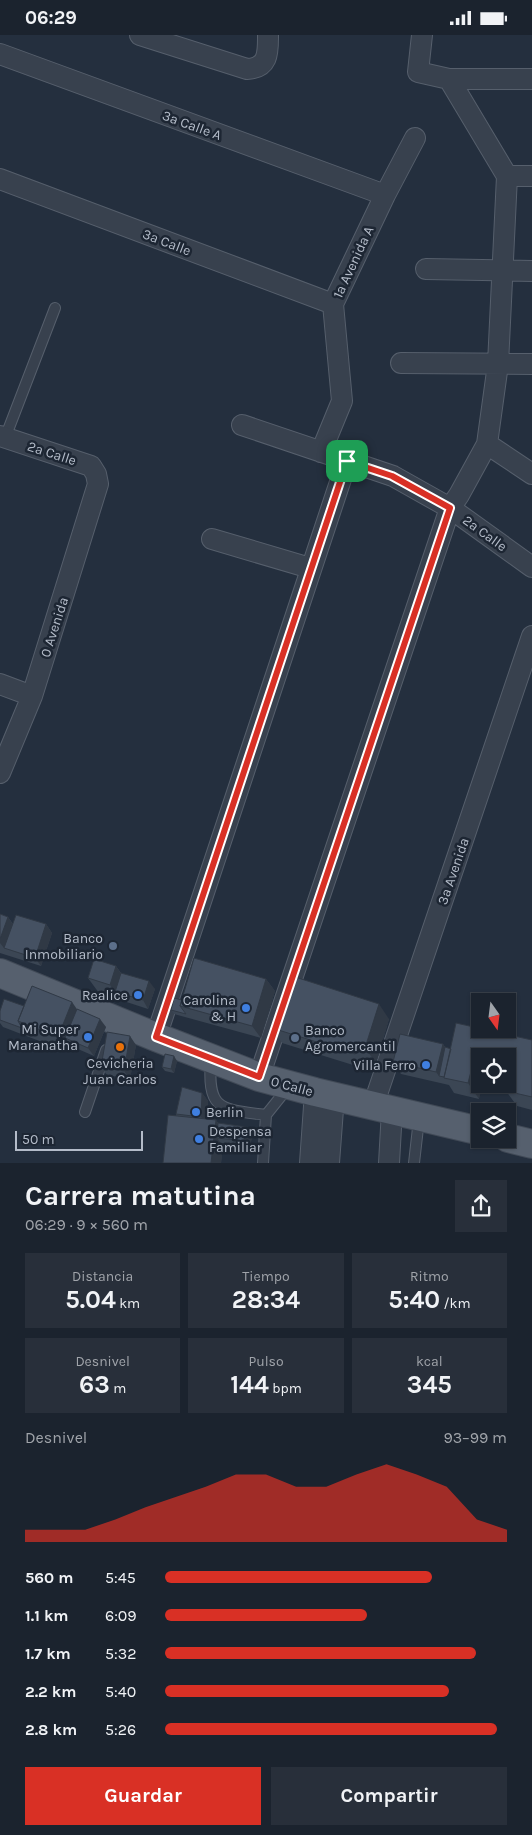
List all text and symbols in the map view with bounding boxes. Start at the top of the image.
text: 06:29 [25,7,77,29]
street label: 3a Calle A [160,107,224,144]
street label: 1a Avenida A [329,223,378,301]
street label: 3a Calle [140,225,193,259]
street label: 2a Calle [25,438,78,469]
pin [326,440,368,482]
icon: arrive [333,447,361,475]
street label: 2a Calle [459,512,510,555]
street label: 0 Avenida [37,595,72,659]
street label: 3a Avenida [434,835,473,907]
place label: Banco Inmobiliario [25,930,103,963]
marker: Banco Inmobiliario [107,940,119,952]
place label: Realice [82,987,128,1004]
marker: Realice [132,989,144,1001]
place label: Carolina & H [183,992,236,1025]
north arrow [471,993,516,1037]
map controls [471,993,516,1148]
marker: Carolina & H [240,1002,252,1014]
place label: Mi Super Maranatha [8,1021,79,1054]
place label: Banco Agromercantil [305,1022,396,1055]
marker: Mi Super Maranatha [82,1031,94,1043]
marker: Banco Agromercantil [289,1032,301,1044]
marker: Cevicheria Juan Carlos [114,1041,126,1053]
button: locate [471,1048,516,1093]
place label: Cevicheria Juan Carlos [83,1055,157,1088]
place label: Villa Ferro [353,1057,416,1074]
marker: Villa Ferro [420,1059,432,1071]
street label: 0 Calle [269,1073,315,1100]
button: layers [471,1103,516,1148]
place label: Berlin [206,1104,244,1121]
marker: Berlin [190,1106,202,1118]
place label: Despensa Familiar [209,1123,272,1156]
scale bar [15,1127,142,1151]
text: 50 m [22,1131,55,1148]
marker: Despensa Familiar [193,1133,205,1145]
text: Carrera matutina [25,1179,256,1212]
button: share [455,1180,507,1232]
text: 06:29 · 9 × 560 m [25,1215,148,1234]
text: Distancia [72,1268,133,1285]
text: Tiempo [242,1268,290,1285]
text: Ritmo [410,1268,449,1285]
text: 5.04 [65,1285,116,1314]
text: 28:34 [232,1285,300,1314]
text: 5:40 [388,1285,440,1314]
text: km [116,1295,140,1312]
text: /km [440,1295,470,1312]
text: Desnivel [75,1353,130,1370]
text: Pulso [248,1353,284,1370]
text: kcal [416,1353,443,1370]
text: 63 [79,1370,110,1399]
text: 144 [230,1370,269,1399]
text: 345 [407,1370,452,1399]
text: m [110,1380,126,1397]
text: bpm [269,1380,302,1397]
text: Desnivel [25,1428,87,1447]
text: 93–99 m [443,1428,507,1447]
text: 560 m [25,1568,73,1587]
text: 5:45 [105,1568,136,1587]
text: 1.1 km [25,1606,69,1625]
text: 6:09 [105,1606,137,1625]
text: 1.7 km [25,1644,71,1663]
text: 5:32 [105,1644,136,1663]
text: 2.2 km [25,1682,77,1701]
text: 5:40 [105,1682,136,1701]
text: 2.8 km [25,1720,77,1739]
text: 5:26 [105,1720,136,1739]
button: Guardar [25,1767,261,1825]
button: Compartir [271,1767,507,1825]

